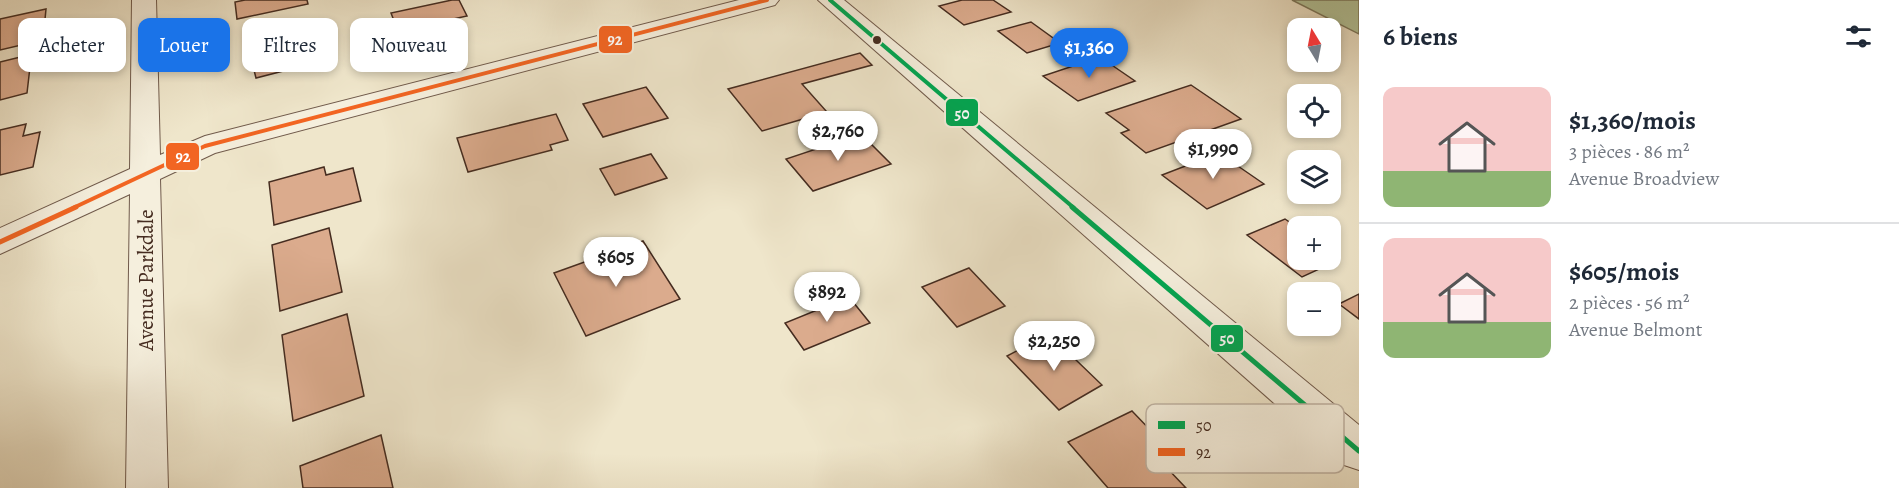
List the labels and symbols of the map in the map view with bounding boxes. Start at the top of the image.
north arrow [1287,18,1341,72]
line badge: 92 [598,25,633,54]
pin: $1,360 [1040,28,1138,79]
text: 92 [607,29,623,51]
unlabelled marker [871,34,883,46]
line badge: 50 [945,98,979,127]
text: 50 [955,103,969,125]
pin: $2,760 [789,111,887,162]
pin: $1,990 [1164,129,1262,180]
line badge: 92 [165,142,200,171]
text: 92 [175,146,191,168]
street label: Avenue Parkdale [132,209,160,352]
pin: $605 [580,237,652,288]
pin: $892 [791,272,863,323]
pin: $2,250 [1005,321,1103,372]
line badge: 50 [1210,324,1244,353]
text: 50 [1220,328,1234,350]
legend [1146,404,1344,473]
text: 50 [1196,415,1211,437]
text: 92 [1196,442,1211,464]

